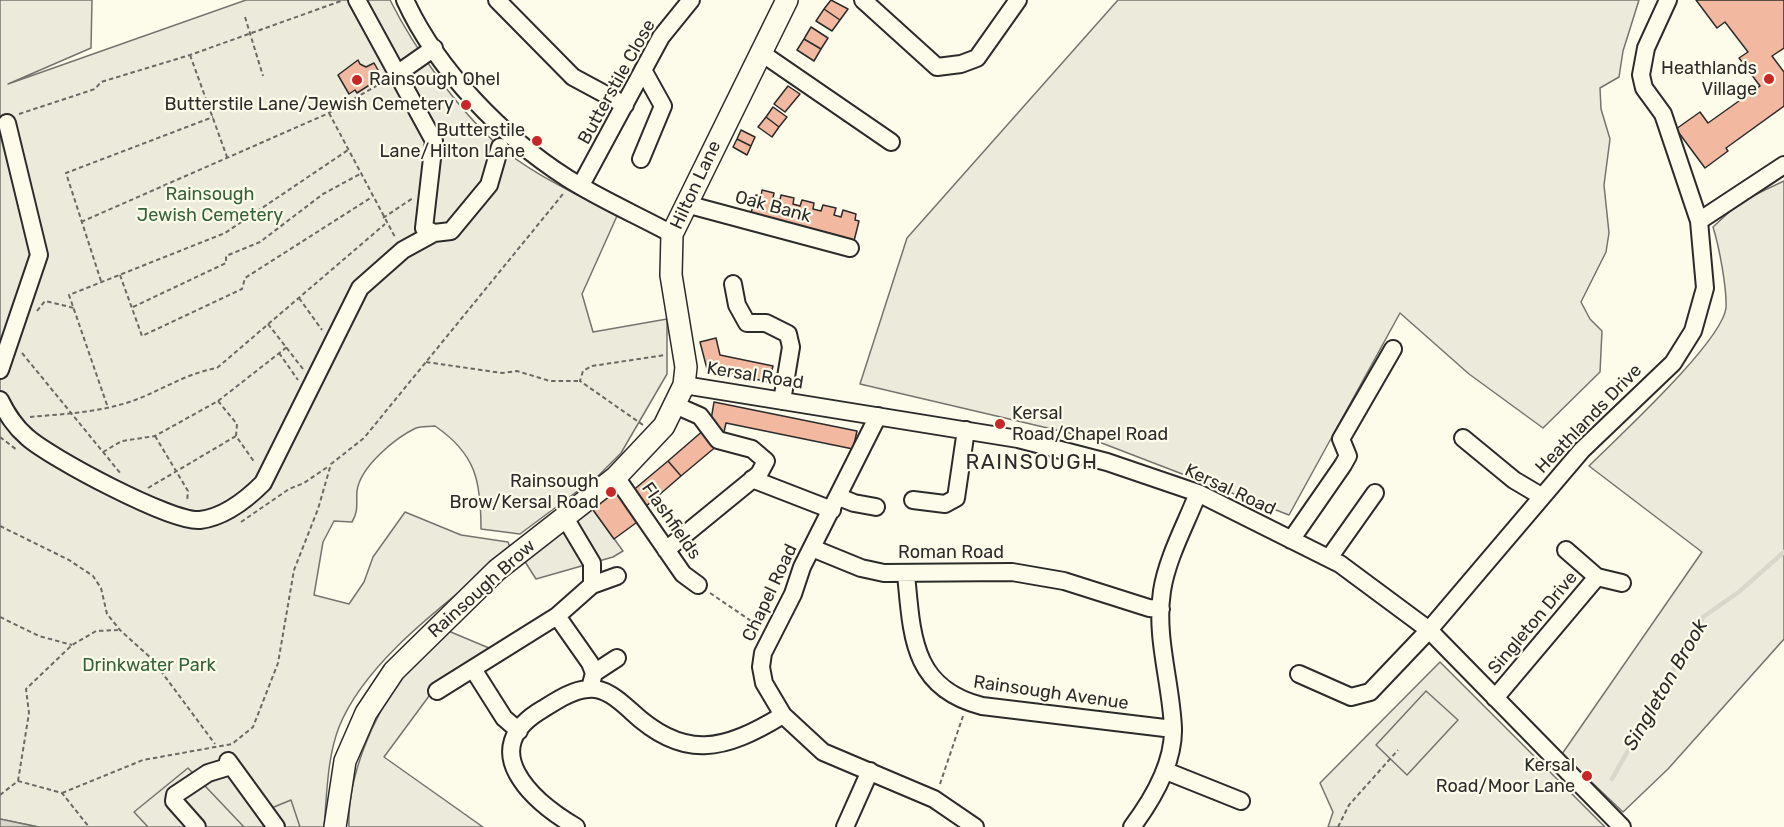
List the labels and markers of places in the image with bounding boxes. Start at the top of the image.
place label: Heathlands Village [1661,58,1757,100]
place label: Rainsough Ohel [369,69,500,91]
marker: Heathlands Village [1762,72,1776,86]
marker: Rainsough Ohel [350,73,364,87]
place label: Butterstile Lane/Jewish Cemetery [165,94,454,116]
marker: Butterstile Lane/Jewish Cemetery [459,98,473,112]
place label: Butterstile Lane/Hilton Lane [379,120,525,162]
marker: Butterstile Lane/Hilton Lane [530,134,544,148]
place label: Kersal Road/Chapel Road [1012,403,1168,446]
marker: Kersal Road/Chapel Road [993,417,1007,431]
place label: Rainsough Brow/Kersal Road [449,471,599,514]
marker: Rainsough Brow/Kersal Road [604,485,618,499]
place label: Kersal Road/Moor Lane [1436,755,1575,798]
marker: Kersal Road/Moor Lane [1580,769,1594,783]

